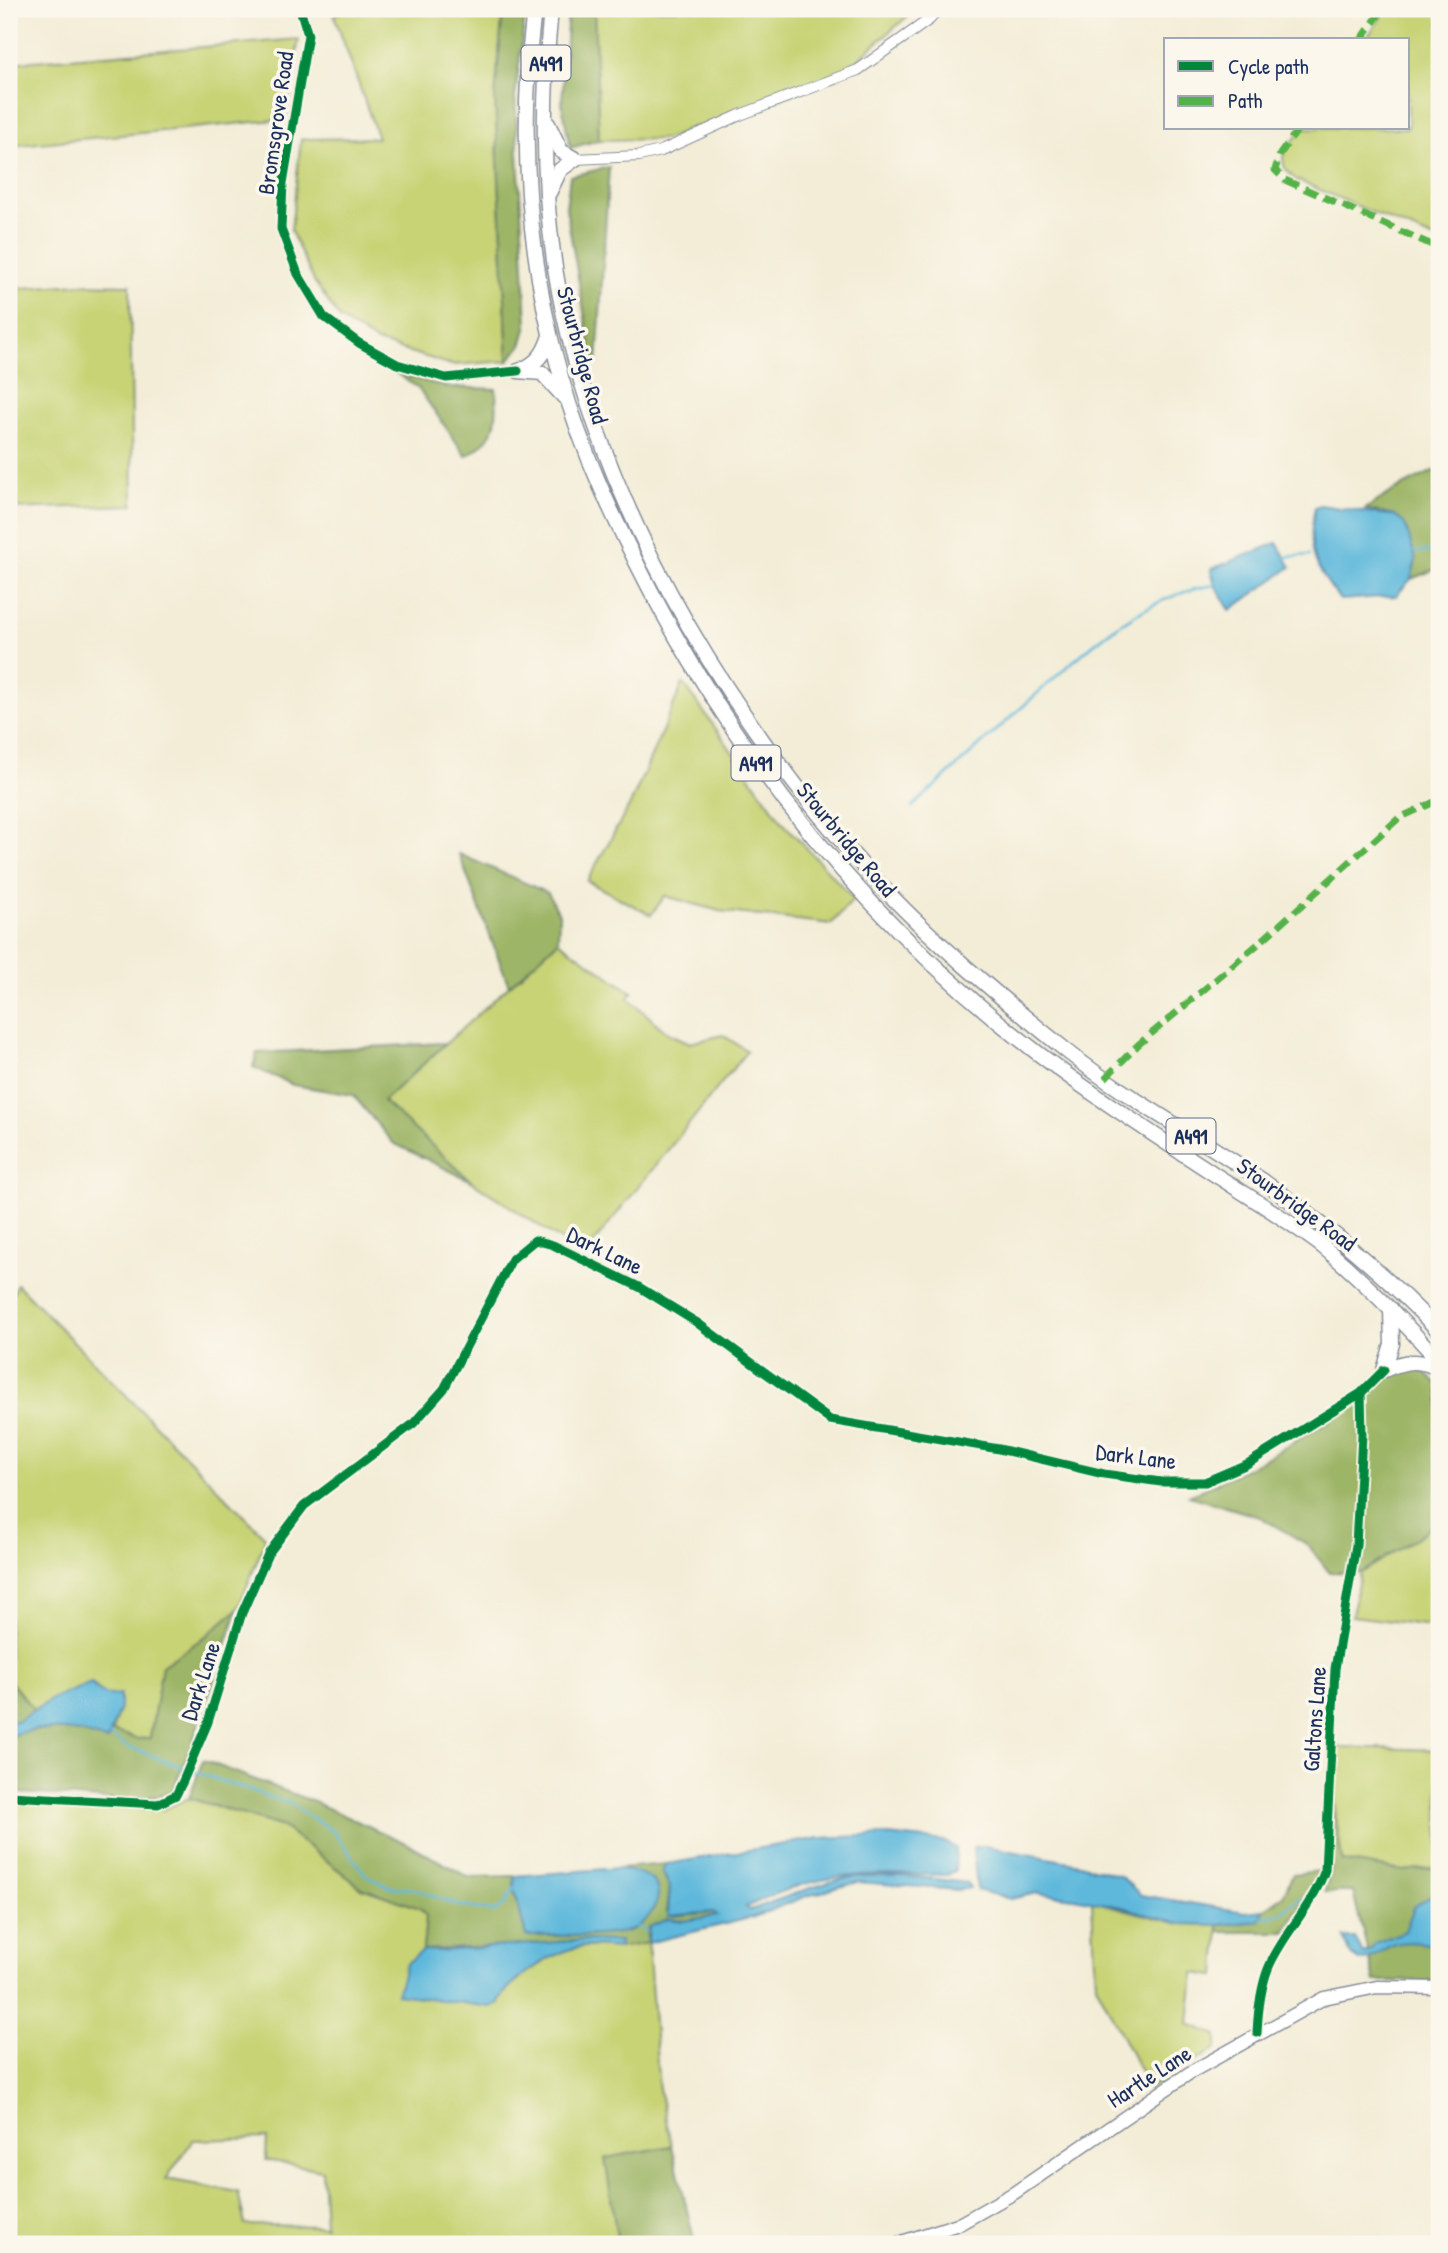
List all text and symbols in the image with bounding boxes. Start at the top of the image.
legend [1164,38,1410,130]
road number: A491 [522,46,570,80]
street label: Bromsgrove Road [250,50,300,196]
text: Cycle path [1228,52,1309,81]
text: Path [1228,86,1263,115]
street label: Stourbridge Road [550,283,616,427]
road number: A491 [732,746,780,780]
street label: Stourbridge Road [790,775,904,903]
road number: A491 [1166,1118,1216,1154]
street label: Stourbridge Road [1231,1150,1363,1258]
street label: Dark Lane [562,1218,648,1282]
street label: Dark Lane [1094,1436,1178,1476]
street label: Dark Lane [173,1638,227,1724]
street label: Galtons Lane [1295,1666,1333,1772]
street label: Hartle Lane [1101,2037,1197,2115]

